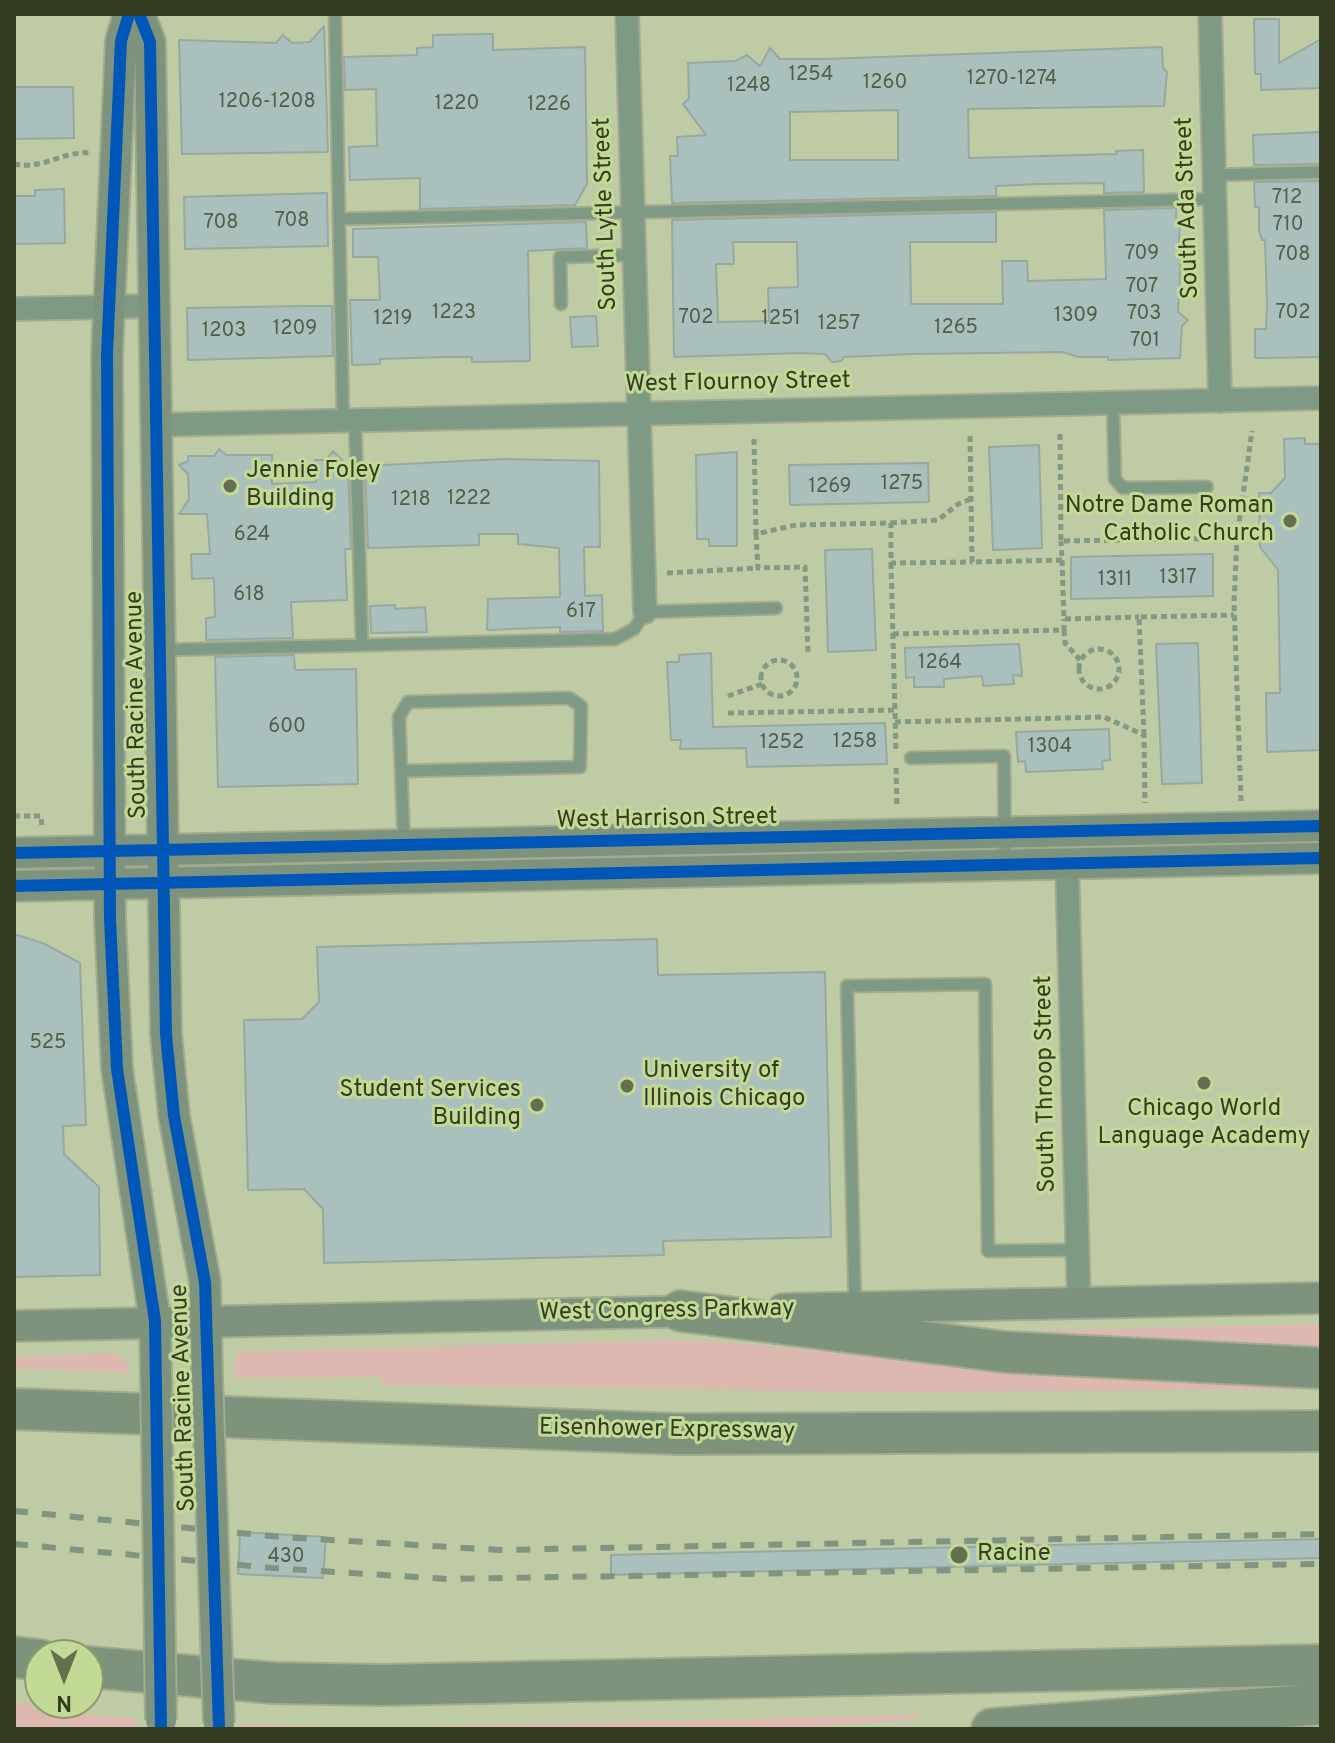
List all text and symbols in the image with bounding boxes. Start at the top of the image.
house number: 1254 [789,64,833,88]
house number: 1270-1274 [967,68,1057,92]
house number: 1260 [863,72,907,96]
house number: 1248 [727,75,771,99]
house number: 1206-1208 [218,91,316,115]
house number: 1220 [435,93,479,117]
house number: 1226 [527,94,571,118]
street label: South Ada Street [1171,116,1207,300]
street label: South Lytle Street [589,117,625,311]
house number: 712 [1272,187,1302,211]
house number: 708 [275,210,309,234]
house number: 708 [204,212,238,236]
house number: 710 [1272,214,1304,238]
house number: 709 [1125,243,1159,267]
house number: 708 [1276,244,1310,268]
house number: 707 [1126,276,1158,300]
house number: 1223 [432,302,476,326]
house number: 702 [1276,302,1310,326]
house number: 703 [1127,303,1161,327]
house number: 1309 [1054,305,1098,329]
house number: 702 [679,307,713,331]
house number: 1219 [373,308,413,332]
house number: 1251 [761,308,801,332]
house number: 1257 [818,313,860,337]
house number: 1265 [934,317,978,341]
house number: 1209 [273,318,317,342]
house number: 1203 [202,320,246,344]
house number: 701 [1130,330,1160,354]
street label: West Flournoy Street [625,368,851,400]
place label: Jennie Foley Building [246,458,381,514]
house number: 1275 [881,473,923,497]
house number: 1269 [809,476,851,500]
marker: Jennie Foley Building [221,477,239,495]
house number: 1222 [447,488,491,512]
house number: 1218 [391,489,431,513]
place label: Notre Dame Roman Catholic Church [1065,493,1274,549]
marker: Notre Dame Roman Catholic Church [1281,512,1299,530]
house number: 624 [234,524,270,548]
house number: 1317 [1159,567,1197,591]
house number: 1311 [1098,569,1132,593]
house number: 618 [233,584,265,608]
street label: South Racine Avenue [122,591,154,819]
house number: 617 [566,601,596,625]
house number: 1264 [918,652,962,676]
house number: 600 [268,716,306,740]
house number: 1258 [833,731,877,755]
house number: 1252 [760,732,804,756]
house number: 1304 [1028,736,1072,760]
street label: West Harrison Street [556,804,778,836]
street label: South Throop Street [1031,975,1063,1193]
house number: 525 [30,1032,66,1056]
place label: University of Illinois Chicago [643,1058,805,1114]
marker: Chicago World Language Academy [1195,1074,1213,1092]
place label: Student Services Building [339,1077,521,1133]
marker: University of Illinois Chicago [618,1077,636,1095]
marker: Student Services Building [528,1096,546,1114]
place label: Chicago World Language Academy [1098,1096,1310,1152]
street label: South Racine Avenue [167,1284,203,1512]
street label: West Congress Parkway [539,1295,795,1329]
street label: Eisenhower Expressway [539,1414,795,1448]
place label: Racine [977,1541,1051,1569]
marker: Racine [948,1544,970,1566]
house number: 430 [267,1546,305,1570]
north arrow [24,1639,104,1719]
text: N [56,1688,72,1715]

